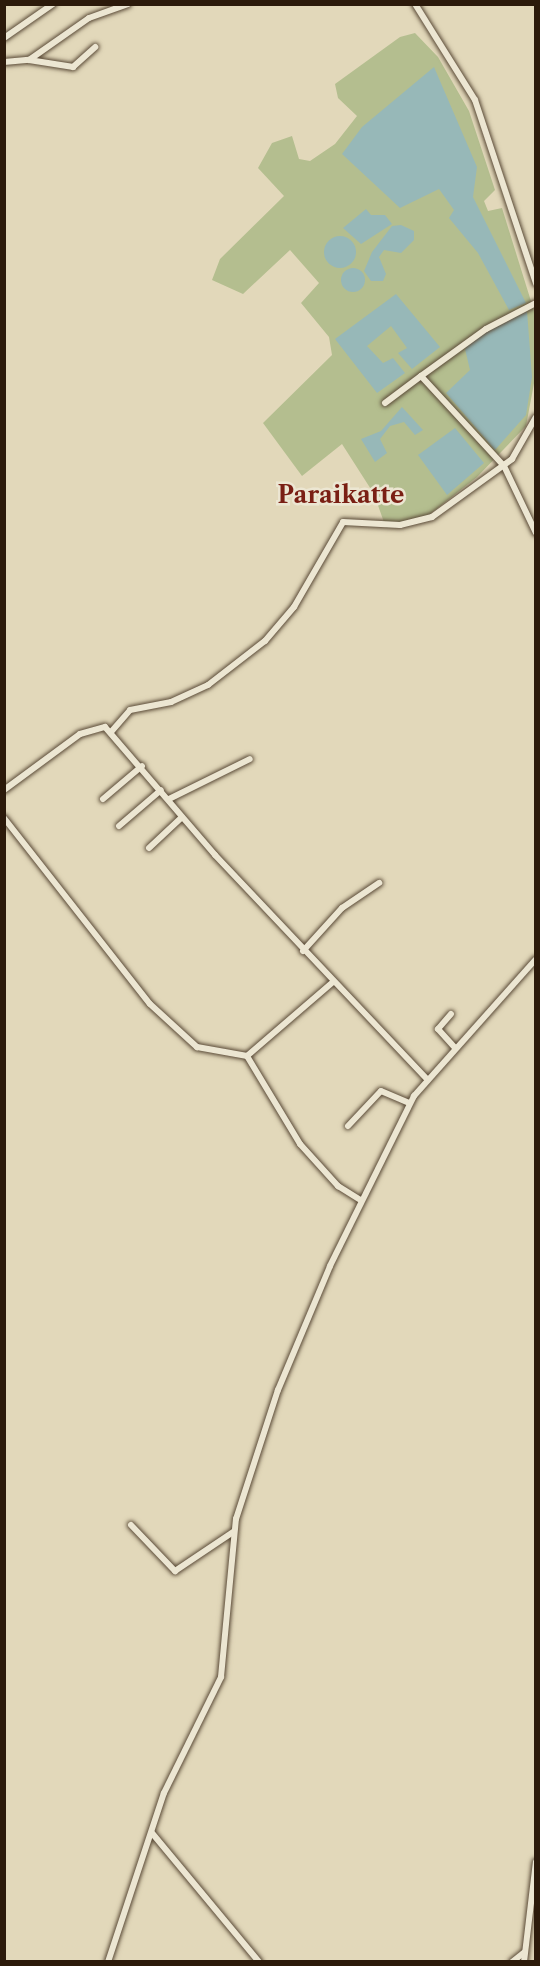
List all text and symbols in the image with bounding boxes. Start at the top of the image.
district label: Paraikatte [278,481,404,509]

